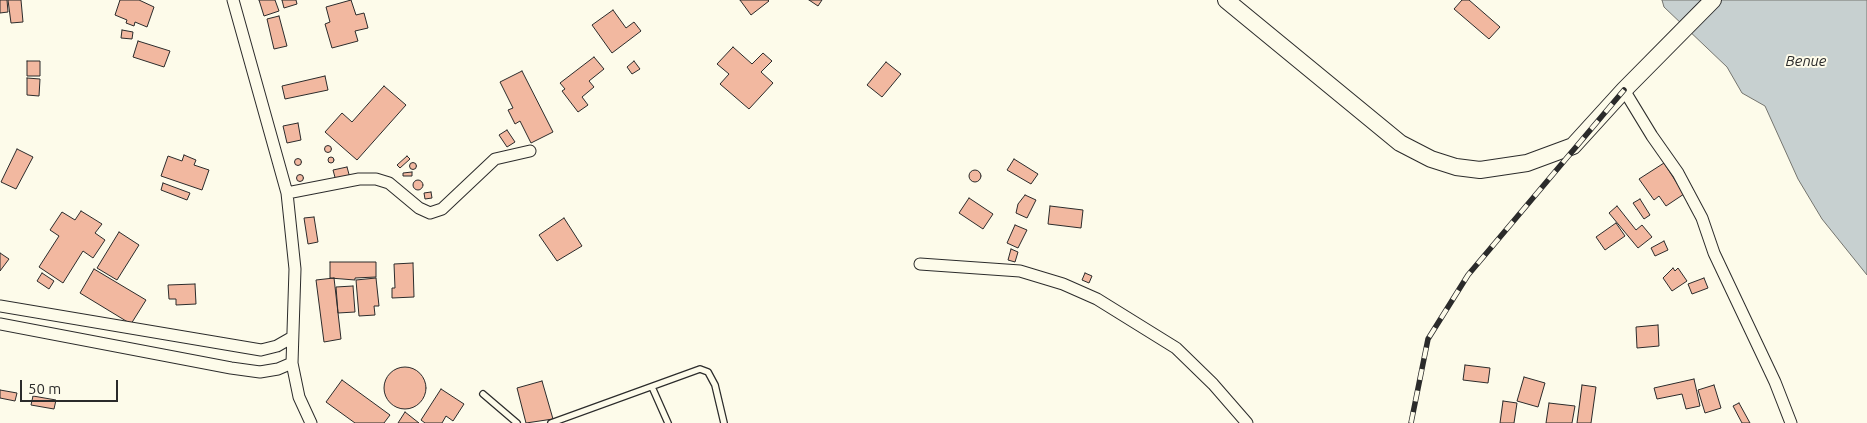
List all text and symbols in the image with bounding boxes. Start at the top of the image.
water label: Benue [1786,52,1826,70]
scale bar [22,370,120,402]
text: 50 m [28,380,61,397]

